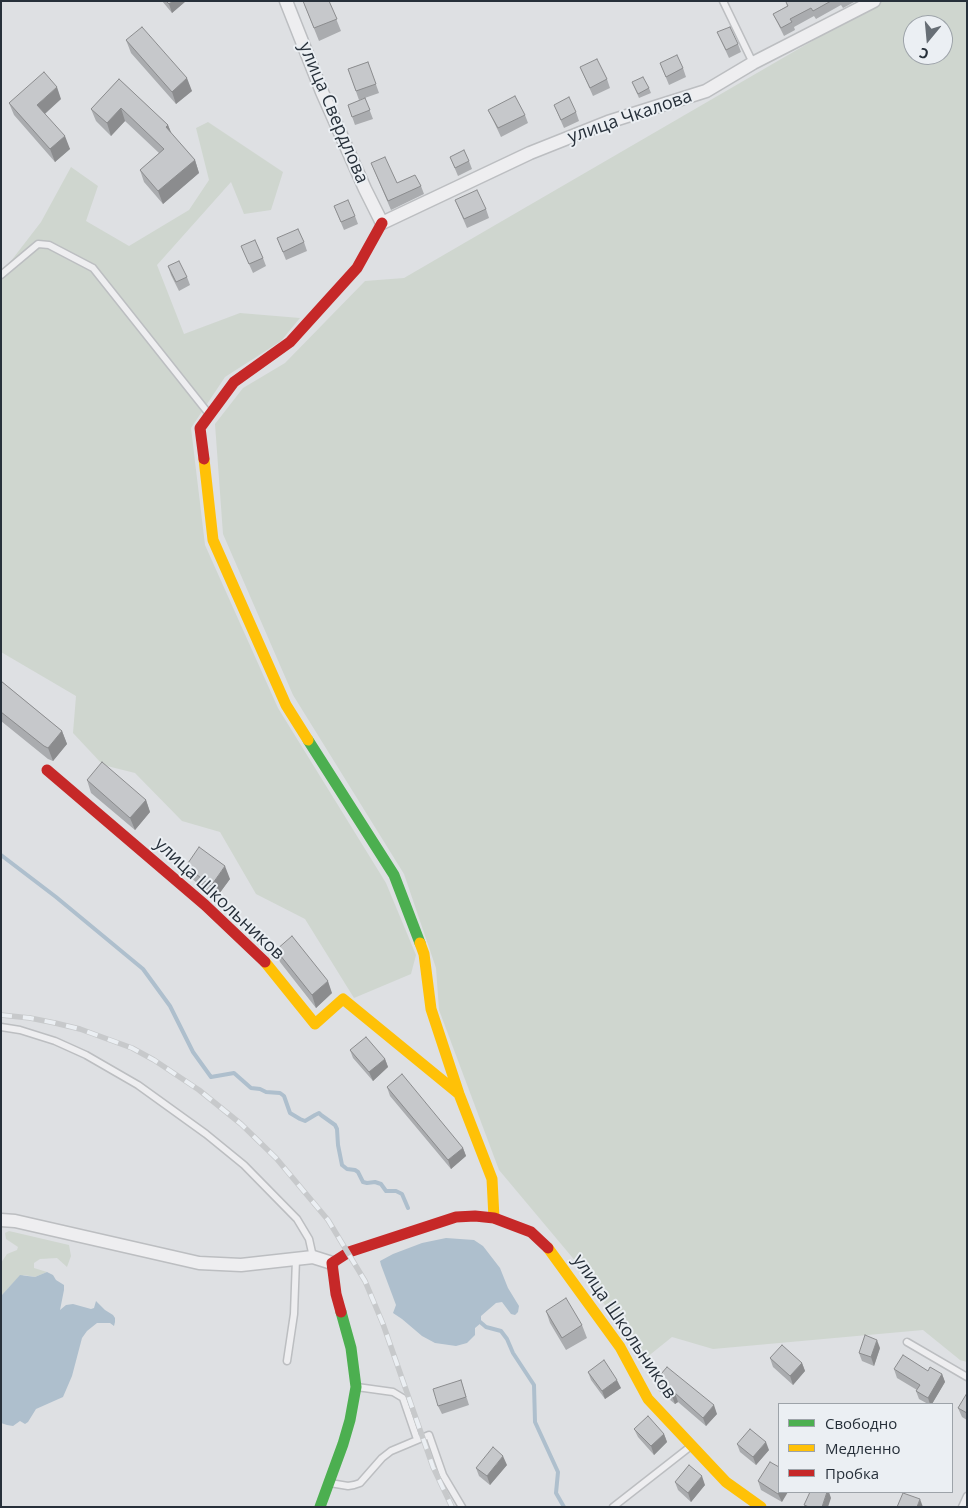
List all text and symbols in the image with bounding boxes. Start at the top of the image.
north arrow [903,15,953,65]
street label: улица Свердлова [293,39,373,187]
text: С [917,43,931,64]
street label: улица Чкалова [565,86,695,148]
street label: улица Школьников [150,833,288,965]
street label: улица Школьников [568,1251,680,1403]
legend [778,1403,953,1493]
text: Свободно [825,1413,897,1433]
text: Медленно [825,1438,901,1458]
text: Пробка [825,1463,879,1483]

